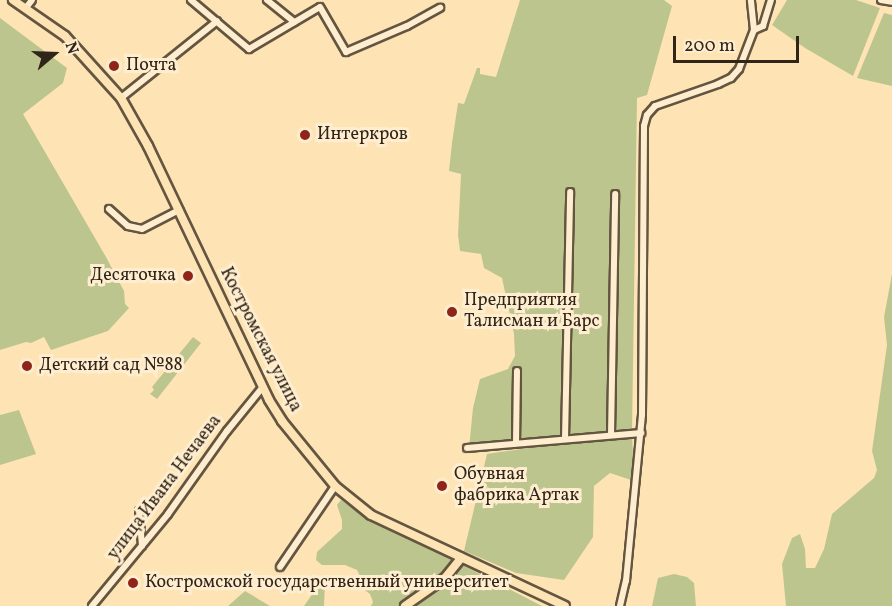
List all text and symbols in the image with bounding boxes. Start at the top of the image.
north arrow [24,24,84,84]
scale bar [676,24,802,62]
text: 200 m [684,34,735,59]
text: N [59,39,83,57]
place label: Почта [126,55,176,77]
marker: Почта [107,59,121,73]
place label: Интеркров [317,124,408,146]
marker: Интеркров [298,128,312,142]
street label: Костромская улица [214,264,306,416]
place label: Десяточка [90,265,176,287]
marker: Десяточка [181,269,195,283]
place label: Предприятия Талисман и Барс [464,291,600,334]
marker: Предприятия Талисман и Барс [445,305,459,319]
place label: Детский сад №88 [39,355,183,377]
marker: Детский сад №88 [20,359,34,373]
street label: улица Ивана Нечаева [103,411,227,565]
place label: Обувная фабрика Артак [454,465,579,508]
marker: Обувная фабрика Артак [435,479,449,493]
place label: Костромской государственный университет [145,572,509,594]
marker: Костромской государственный университет [126,576,140,590]

